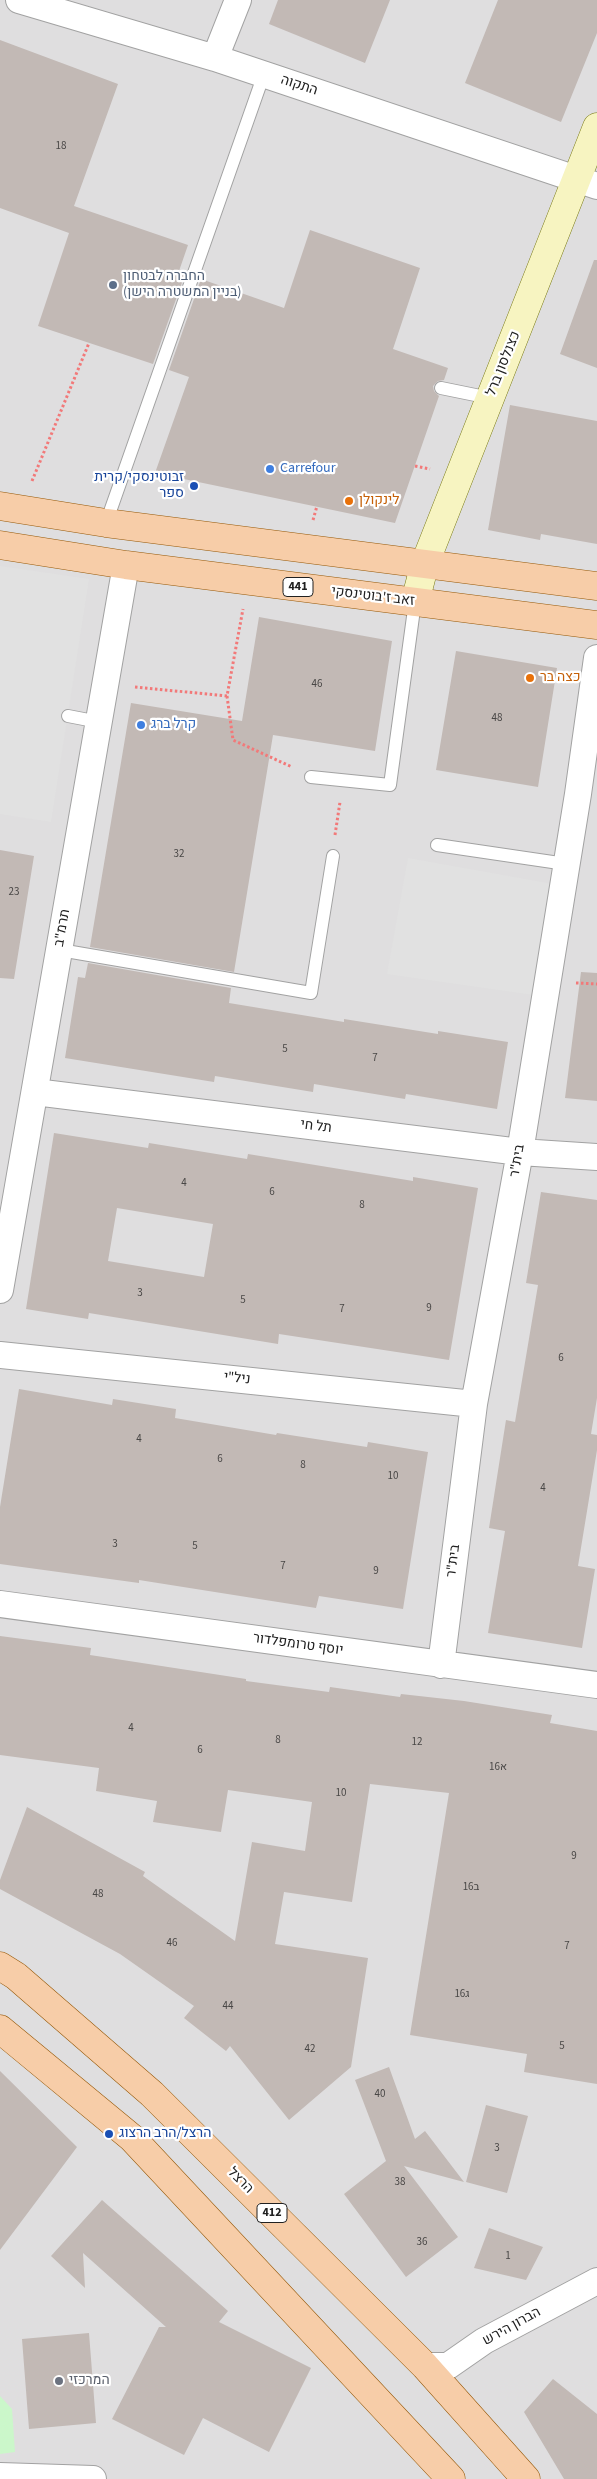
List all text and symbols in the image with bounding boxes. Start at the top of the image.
street label: התקוה [278,72,320,100]
house number: 18 [56,140,66,154]
place label: החברה לבטחון (בניין המשטרה הישן) [123,269,242,302]
marker: החברה לבטחון (בניין המשטרה הישן) [107,279,119,291]
street label: כצנלסון ברל [483,329,525,399]
place label: Carrefour [280,461,336,477]
marker: Carrefour [264,463,276,475]
place label: זבוטינסקי/קרית ספר [94,470,184,502]
marker: זבוטינסקי/קרית ספר [188,480,200,492]
place label: לינקולן [359,493,400,509]
marker: לינקולן [343,495,355,507]
road number: 441 [283,578,313,596]
street label: זאב ז'בוטינסקי [330,584,416,610]
place label: כצה בר [540,670,580,686]
marker: כצה בר [524,672,536,684]
house number: 46 [312,678,322,692]
house number: 48 [492,712,502,726]
place label: קרל ברג [151,717,196,733]
marker: קרל ברג [135,719,147,731]
house number: 32 [174,848,184,862]
house number: 23 [9,886,19,900]
street label: תרמ"ב [51,908,75,948]
house number: 5 [282,1043,288,1057]
house number: 7 [372,1052,378,1066]
street label: תל חי [299,1117,333,1137]
street label: בית"ר [507,1143,529,1179]
house number: 4 [181,1177,187,1191]
house number: 6 [269,1186,275,1200]
house number: 8 [359,1199,365,1213]
house number: 3 [137,1287,143,1301]
house number: 5 [240,1294,246,1308]
house number: 9 [426,1302,432,1316]
house number: 7 [339,1303,345,1317]
house number: 6 [558,1352,564,1366]
street label: ניל"י [223,1369,251,1389]
house number: 4 [136,1433,142,1447]
house number: 6 [217,1453,223,1467]
house number: 8 [300,1459,306,1473]
house number: 10 [388,1470,398,1484]
house number: 4 [540,1482,546,1496]
house number: 3 [112,1538,118,1552]
house number: 5 [192,1540,198,1554]
street label: בית"ר [444,1544,464,1578]
house number: 7 [280,1560,286,1574]
house number: 9 [373,1565,379,1579]
street label: יוסף טרומפלדור [252,1630,344,1660]
house number: 4 [128,1722,134,1736]
house number: 8 [275,1734,281,1748]
house number: 12 [412,1736,422,1750]
house number: 6 [197,1744,203,1758]
house number: 16א [489,1761,507,1775]
house number: 10 [336,1787,346,1801]
house number: 9 [571,1850,577,1864]
house number: 16ב [463,1881,479,1895]
house number: 48 [93,1888,103,1902]
house number: 46 [167,1937,177,1951]
house number: 7 [564,1940,570,1954]
house number: 16ג [454,1988,470,2002]
house number: 44 [223,2000,233,2014]
house number: 5 [559,2040,565,2054]
house number: 42 [305,2043,315,2057]
house number: 40 [375,2088,385,2102]
place label: הרצל/הרב הרצוג [119,2126,211,2142]
marker: הרצל/הרב הרצוג [103,2128,115,2140]
house number: 3 [494,2142,500,2156]
street label: הרצל [223,2164,257,2198]
house number: 38 [395,2176,405,2190]
road number: 412 [257,2204,287,2222]
house number: 36 [417,2236,427,2250]
house number: 1 [505,2250,511,2264]
street label: הברון הירש [480,2304,544,2350]
place label: המרכזי [69,2373,110,2389]
marker: המרכזי [53,2375,65,2387]

